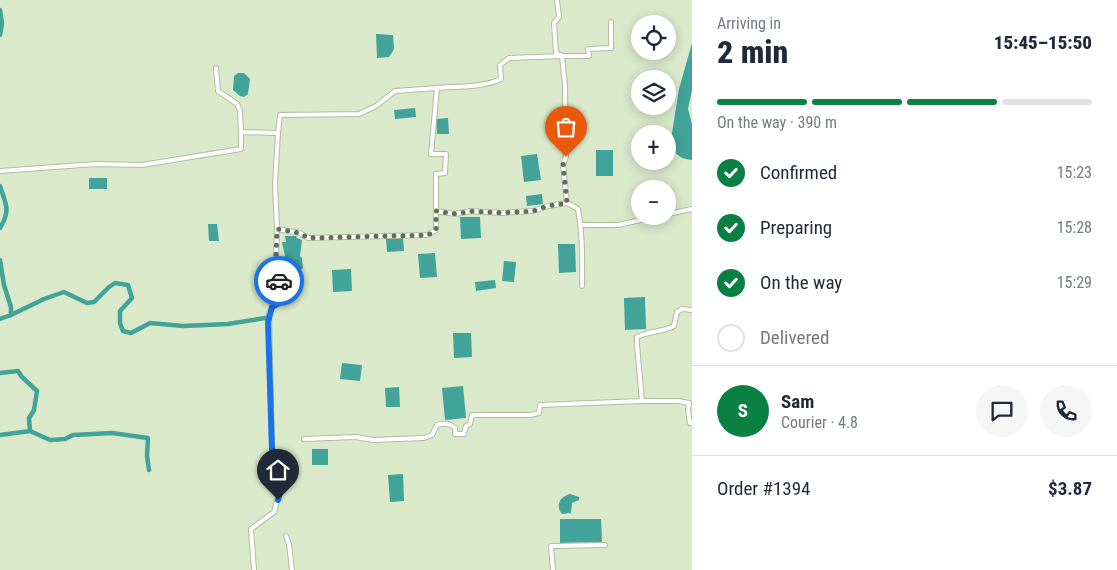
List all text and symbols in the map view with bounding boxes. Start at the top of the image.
text: Arriving in [717,14,781,33]
map controls [631,15,676,225]
button: locate [631,15,676,60]
text: 15:45–15:50 [994,31,1092,54]
text: 2 min [717,33,788,71]
button: layers [631,70,676,115]
pin [545,106,587,157]
icon: bag [552,113,580,141]
text: On the way · 390 m [717,113,837,132]
button: + [631,125,676,170]
icon: check [717,159,745,187]
text: Confirmed [760,161,837,184]
text: 15:23 [1057,163,1092,182]
button: − [631,180,676,225]
icon: check [717,214,745,242]
text: Preparing [760,216,832,239]
text: 15:28 [1057,218,1092,237]
courier [254,256,304,306]
icon: car [265,267,293,295]
icon: check [717,269,745,297]
text: On the way [760,271,842,294]
text: 15:29 [1057,273,1092,292]
text: Delivered [760,326,829,349]
button: chat [976,385,1028,437]
button: phone [1040,385,1092,437]
text: Sam [781,390,814,413]
text: S [738,399,748,422]
text: Courier · 4.8 [781,413,858,432]
pin [257,449,299,500]
icon: home [264,456,292,484]
text: Order #1394 [717,477,810,500]
text: $3.87 [1048,477,1092,500]

